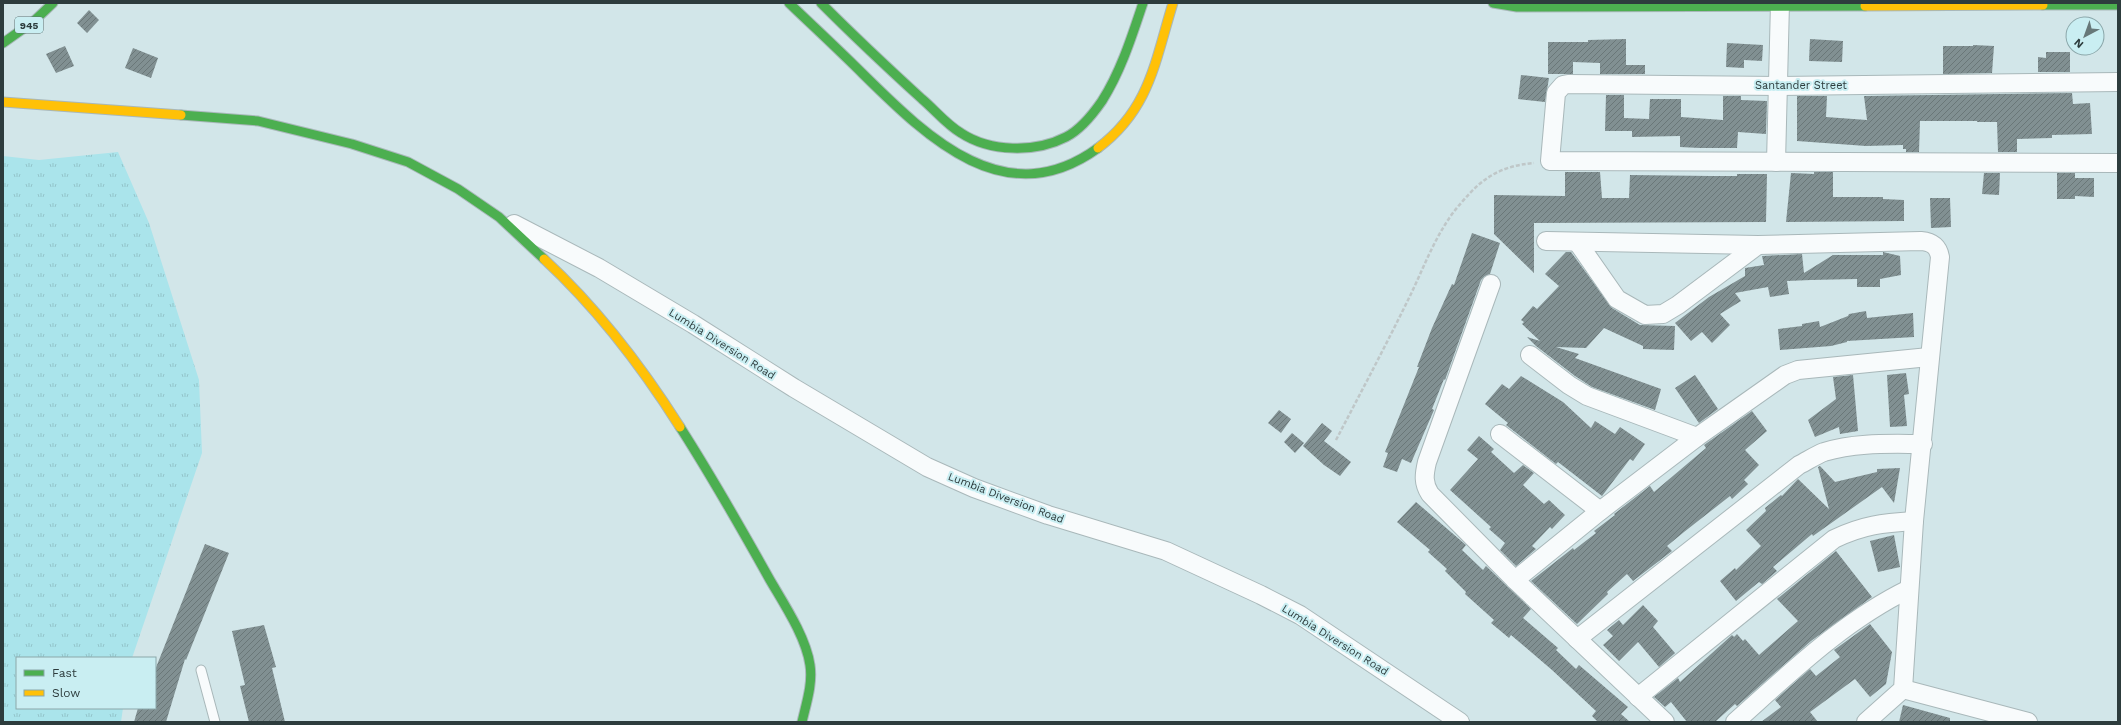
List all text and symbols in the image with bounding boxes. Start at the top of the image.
north arrow [2065,16,2105,56]
road number: 945 [15,17,43,33]
text: N [2071,36,2086,51]
street label: Santander Street [1755,79,1847,92]
street label: Lumbia Diversion Road [666,306,778,382]
street label: Lumbia Diversion Road [946,470,1066,526]
street label: Lumbia Diversion Road [1279,602,1391,678]
legend [16,657,156,709]
text: Fast [52,666,77,680]
text: Slow [52,686,80,700]

